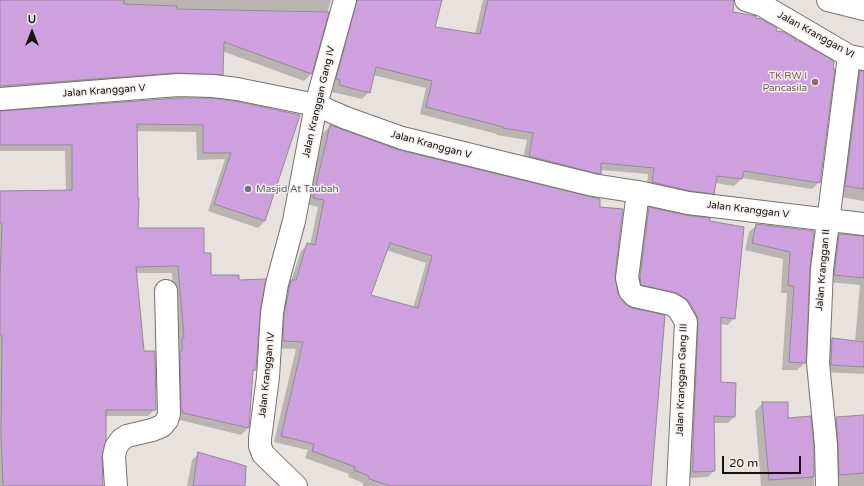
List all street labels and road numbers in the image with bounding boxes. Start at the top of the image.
street label: Jalan Kranggan VI [775,9,857,61]
street label: Jalan Kranggan Gang IV [300,45,338,159]
street label: Jalan Kranggan V [62,82,146,100]
street label: Jalan Kranggan V [389,128,473,162]
street label: Jalan Kranggan V [706,199,790,221]
street label: Jalan Kranggan II [813,229,833,311]
street label: Jalan Kranggan Gang III [674,323,690,437]
street label: Jalan Kranggan IV [257,332,277,418]

